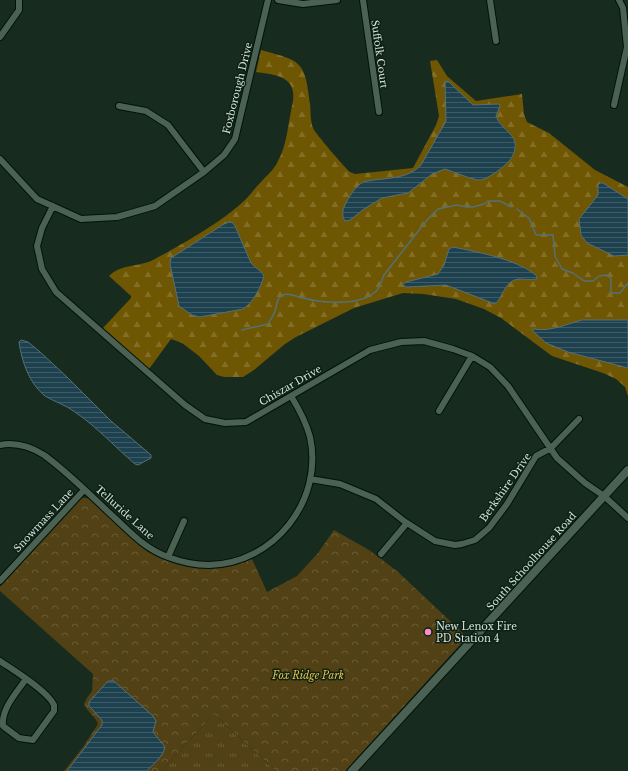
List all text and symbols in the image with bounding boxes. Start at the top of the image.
street label: Suffolk Court [368,19,391,89]
street label: Foxborough Drive [220,41,255,135]
street label: Chiszar Drive [257,362,324,409]
street label: Berkshire Drive [477,450,534,524]
street label: Telluride Lane [93,482,157,542]
street label: Snowmass Lane [11,486,76,555]
street label: South Schoolhouse Road [484,509,579,613]
place label: New Lenox Fire PD Station 4 [436,620,517,645]
marker: New Lenox Fire PD Station 4 [423,627,433,637]
park label: Fox Ridge Park [271,669,344,682]

